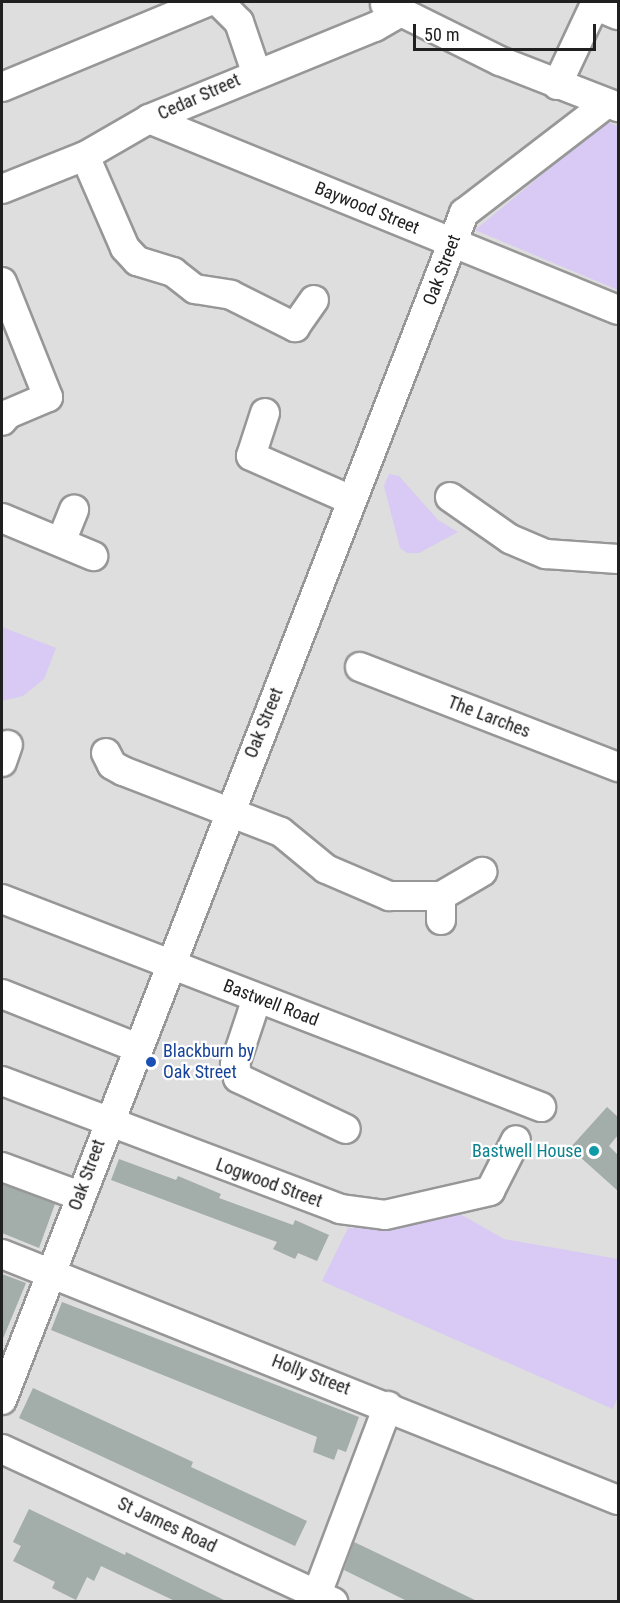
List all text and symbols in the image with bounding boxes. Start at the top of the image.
scale bar [416,12,599,50]
text: 50 m [424,24,459,45]
street label: Cedar Street [154,69,244,125]
street label: Baywood Street [312,177,422,239]
street label: Oak Street [419,232,465,308]
street label: Oak Street [240,685,288,761]
street label: The Larches [445,691,533,743]
street label: Bastwell Road [220,975,322,1031]
place label: Blackburn by Oak Street [163,1041,254,1084]
marker: Blackburn by Oak Street [144,1055,158,1069]
street label: Oak Street [64,1137,110,1213]
place label: Bastwell House [472,1140,582,1162]
marker: Bastwell House [587,1144,601,1158]
street label: Logwood Street [213,1154,325,1212]
street label: Holly Street [269,1350,353,1400]
street label: St James Road [114,1493,220,1557]

